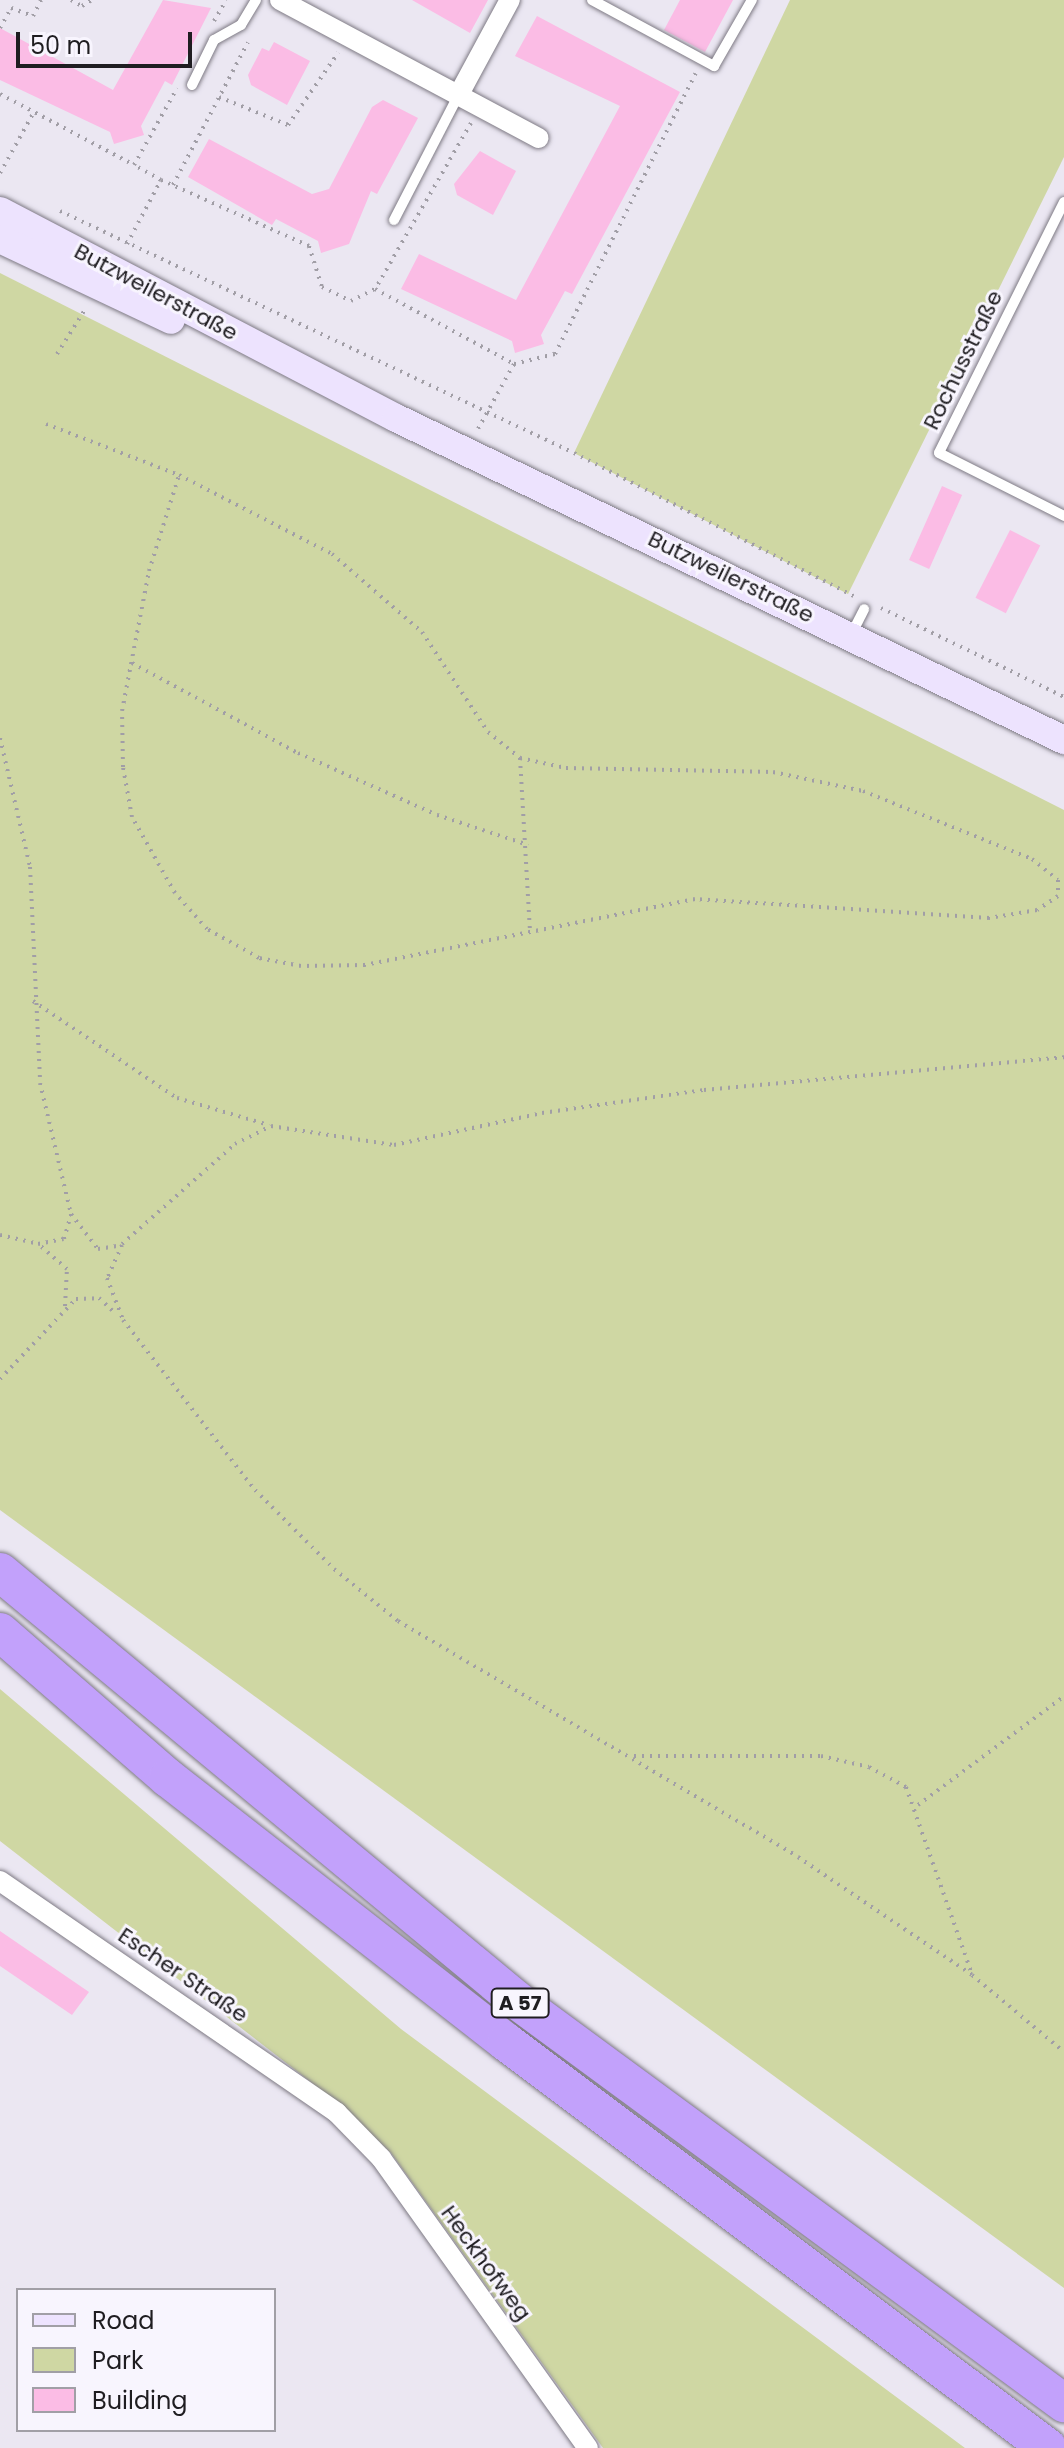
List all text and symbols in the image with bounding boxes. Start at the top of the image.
scale bar [20,16,196,66]
text: 50 m [30,29,91,62]
street label: Butzweilerstraße [70,238,242,346]
street label: Rochusstraße [918,286,1008,434]
street label: Butzweilerstraße [644,525,818,629]
street label: Escher Straße [113,1922,253,2028]
road number: A 57 [490,1987,550,2019]
street label: Heckhofweg [435,2200,537,2326]
legend [16,2288,276,2432]
text: Road [92,2304,154,2337]
text: Park [92,2344,143,2377]
text: Building [92,2384,188,2417]

